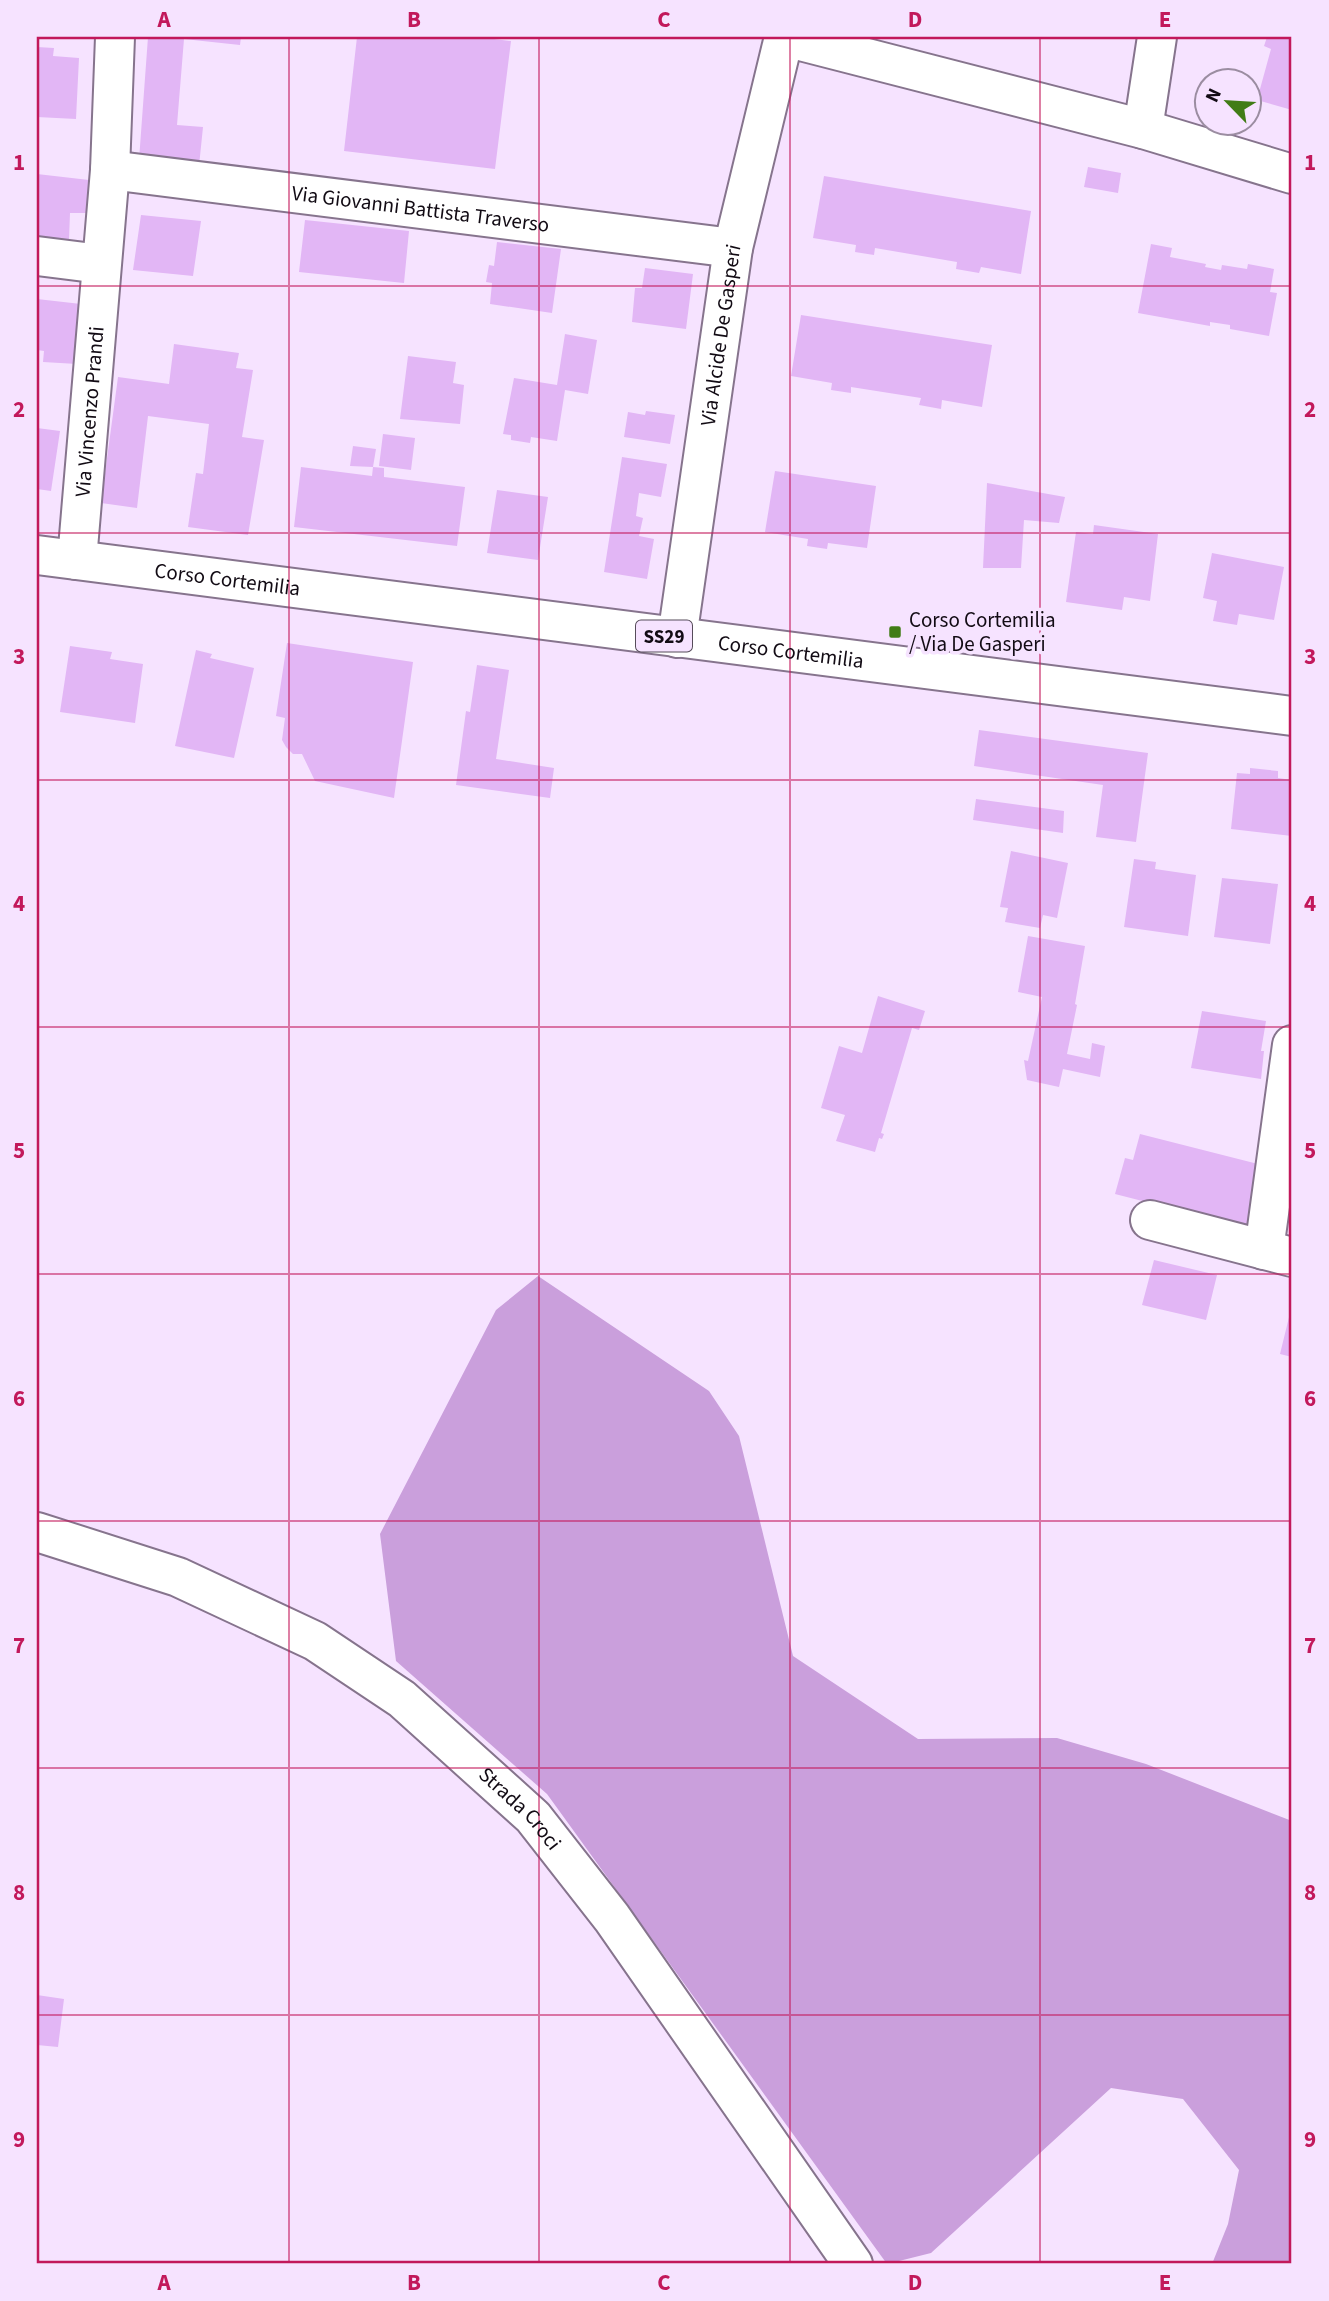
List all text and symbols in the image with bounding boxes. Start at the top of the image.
text: A [156,3,171,36]
text: B [407,3,421,36]
text: C [657,3,671,36]
text: D [908,3,922,36]
text: E [1159,3,1171,36]
north arrow [1192,66,1262,136]
text: N [1199,84,1229,107]
text: 1 [13,146,25,179]
text: 1 [1304,146,1316,179]
street label: Via Giovanni Battista Traverso [290,178,551,240]
street label: Via Alcide De Gasperi [693,241,748,428]
street label: Via Vincenzo Prandi [67,325,112,498]
text: 2 [13,393,25,426]
text: 2 [1304,393,1316,426]
street label: Corso Cortemilia [153,555,302,604]
place label: Corso Cortemilia / Via De Gasperi [909,605,1056,659]
road number: SS29 [636,621,692,652]
marker: Corso Cortemilia / Via De Gasperi [887,624,903,640]
street label: Corso Cortemilia [716,627,865,676]
text: 3 [13,640,25,673]
text: 3 [1304,640,1316,673]
text: 4 [13,887,25,920]
text: 4 [1304,887,1316,920]
text: 5 [13,1134,25,1167]
text: 5 [1304,1134,1316,1167]
text: 6 [13,1382,25,1415]
text: 6 [1304,1382,1316,1415]
text: 7 [13,1629,25,1662]
text: 7 [1304,1629,1316,1662]
street label: Strada Croci [472,1760,568,1856]
text: 8 [13,1876,25,1909]
text: 8 [1304,1876,1316,1909]
text: 9 [13,2123,25,2156]
text: 9 [1304,2123,1316,2156]
text: A [156,2266,171,2299]
text: B [407,2266,421,2299]
text: C [657,2266,671,2299]
text: D [908,2266,922,2299]
text: E [1159,2266,1171,2299]

